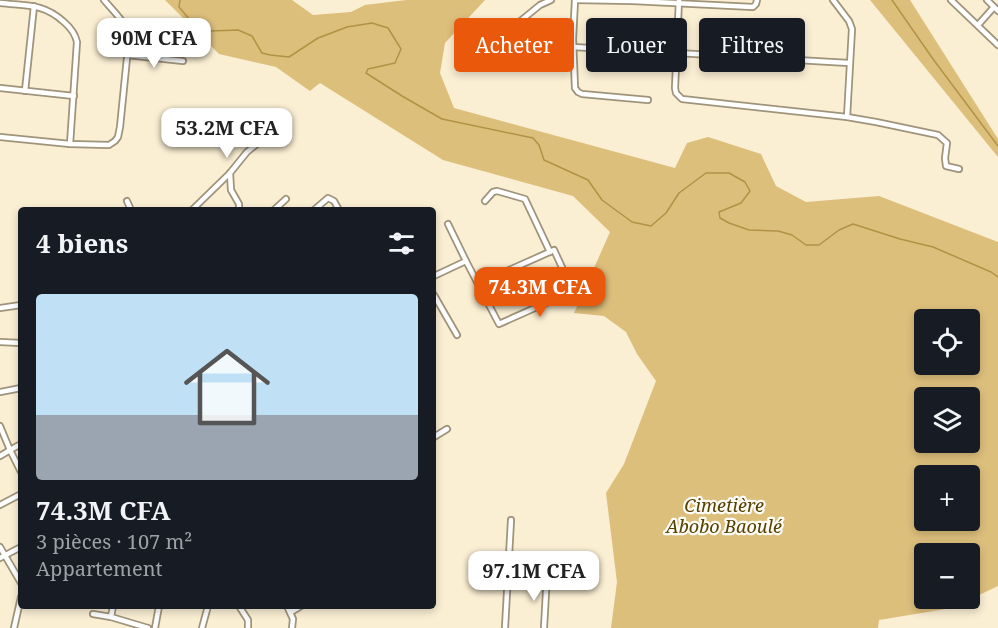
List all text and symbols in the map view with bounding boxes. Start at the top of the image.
pin: 90M CFA [99,18,209,69]
chip: Acheter [454,18,574,72]
chip: Louer [586,18,687,72]
chip: Filtres [699,18,805,72]
text: 90M CFA [111,24,197,51]
pin: 53.2M CFA [158,108,296,159]
text: 53.2M CFA [175,114,279,141]
text: 4 biens [36,225,128,261]
icon: filters [385,227,418,260]
pin: 74.3M CFA [471,267,609,318]
text: 74.3M CFA [488,273,592,300]
map controls [914,309,980,609]
button: locate [914,309,980,375]
icon: home [173,333,281,441]
button: layers [914,387,980,453]
button: + [914,465,980,531]
text: 74.3M CFA [36,492,171,528]
park label: Cimetière Abobo Baoulé [664,493,783,538]
text: 3 pièces · 107 m² [36,528,192,555]
button: − [914,543,980,609]
pin: 97.1M CFA [465,551,603,602]
text: Appartement [36,555,163,582]
text: 97.1M CFA [482,557,586,584]

